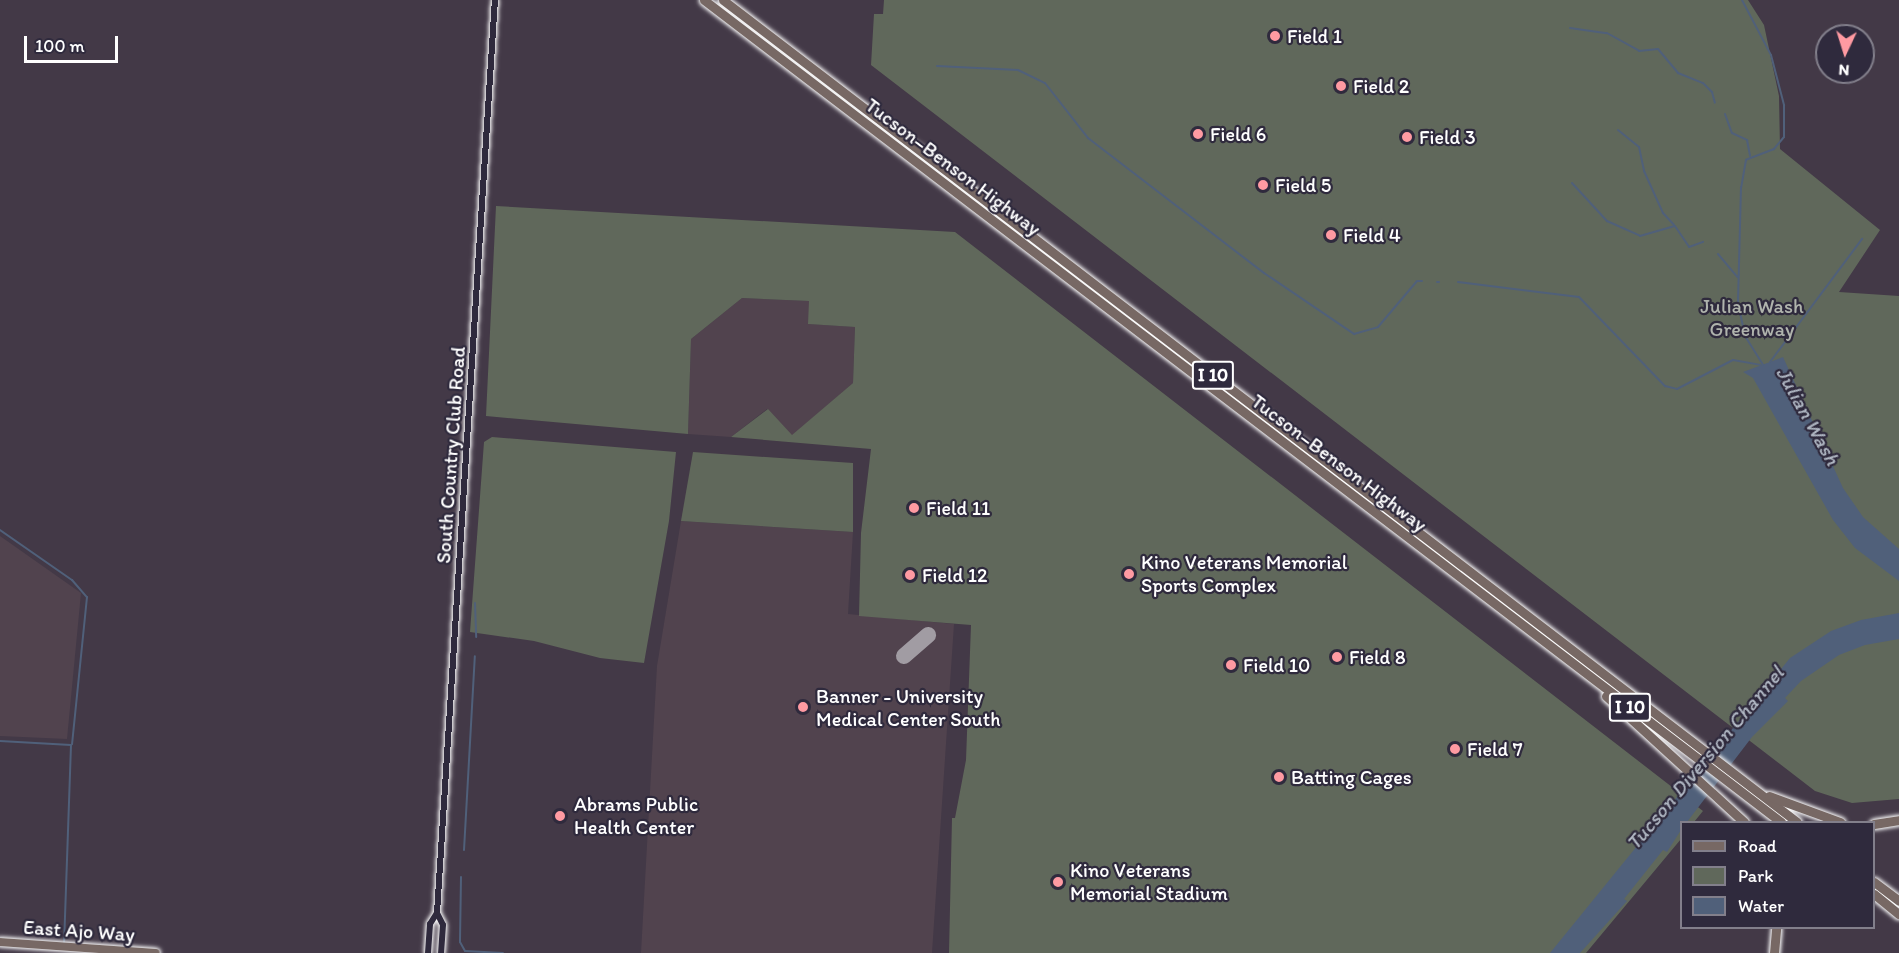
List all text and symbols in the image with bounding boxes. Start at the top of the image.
scale bar [27,24,122,62]
place label: Field 1 [1287,24,1342,48]
north arrow [1815,24,1875,84]
marker: Field 1 [1268,29,1282,43]
text: 100 m [35,35,85,57]
text: N [1838,61,1850,80]
place label: Field 2 [1353,74,1409,98]
marker: Field 2 [1334,79,1348,93]
street label: Tucson–Benson Highway [861,93,1045,241]
place label: Field 6 [1210,122,1266,146]
place label: Field 3 [1419,125,1476,149]
marker: Field 6 [1191,127,1205,141]
marker: Field 3 [1400,130,1414,144]
place label: Field 5 [1275,173,1331,197]
marker: Field 5 [1256,178,1270,192]
place label: Field 4 [1343,223,1401,247]
marker: Field 4 [1324,228,1338,242]
park label: Julian Wash Greenway [1701,294,1803,341]
street label: South Country Club Road [431,346,471,564]
road number: I 10 [1190,360,1236,390]
water label: Julian Wash [1771,363,1845,469]
street label: Tucson–Benson Highway [1247,389,1431,537]
place label: Field 11 [926,496,990,520]
marker: Field 11 [907,501,921,515]
place label: Kino Veterans Memorial Sports Complex [1141,550,1346,597]
place label: Field 12 [922,563,988,587]
marker: Kino Veterans Memorial Sports Complex [1122,567,1136,581]
marker: Field 12 [903,568,917,582]
place label: Field 8 [1349,645,1406,669]
marker: Field 8 [1330,650,1344,664]
place label: Field 10 [1243,653,1310,677]
marker: Field 10 [1224,658,1238,672]
water label: Tucson Diversion Channel [1621,661,1789,855]
place label: Banner - University Medical Center South [816,684,1000,731]
road number: I 10 [1608,692,1652,722]
marker: Banner - University Medical Center South [794,698,812,716]
place label: Field 7 [1467,737,1523,761]
marker: Field 7 [1448,742,1462,756]
place label: Batting Cages [1291,765,1412,789]
marker: Batting Cages [1272,770,1286,784]
place label: Abrams Public Health Center [574,792,698,839]
marker: Abrams Public Health Center [551,807,569,825]
legend [1680,821,1875,929]
text: Road [1738,835,1777,857]
place label: Kino Veterans Memorial Stadium [1070,858,1228,905]
text: Park [1738,865,1773,887]
marker: Kino Veterans Memorial Stadium [1051,875,1065,889]
text: Water [1738,895,1784,917]
street label: East Ajo Way [23,915,135,947]

